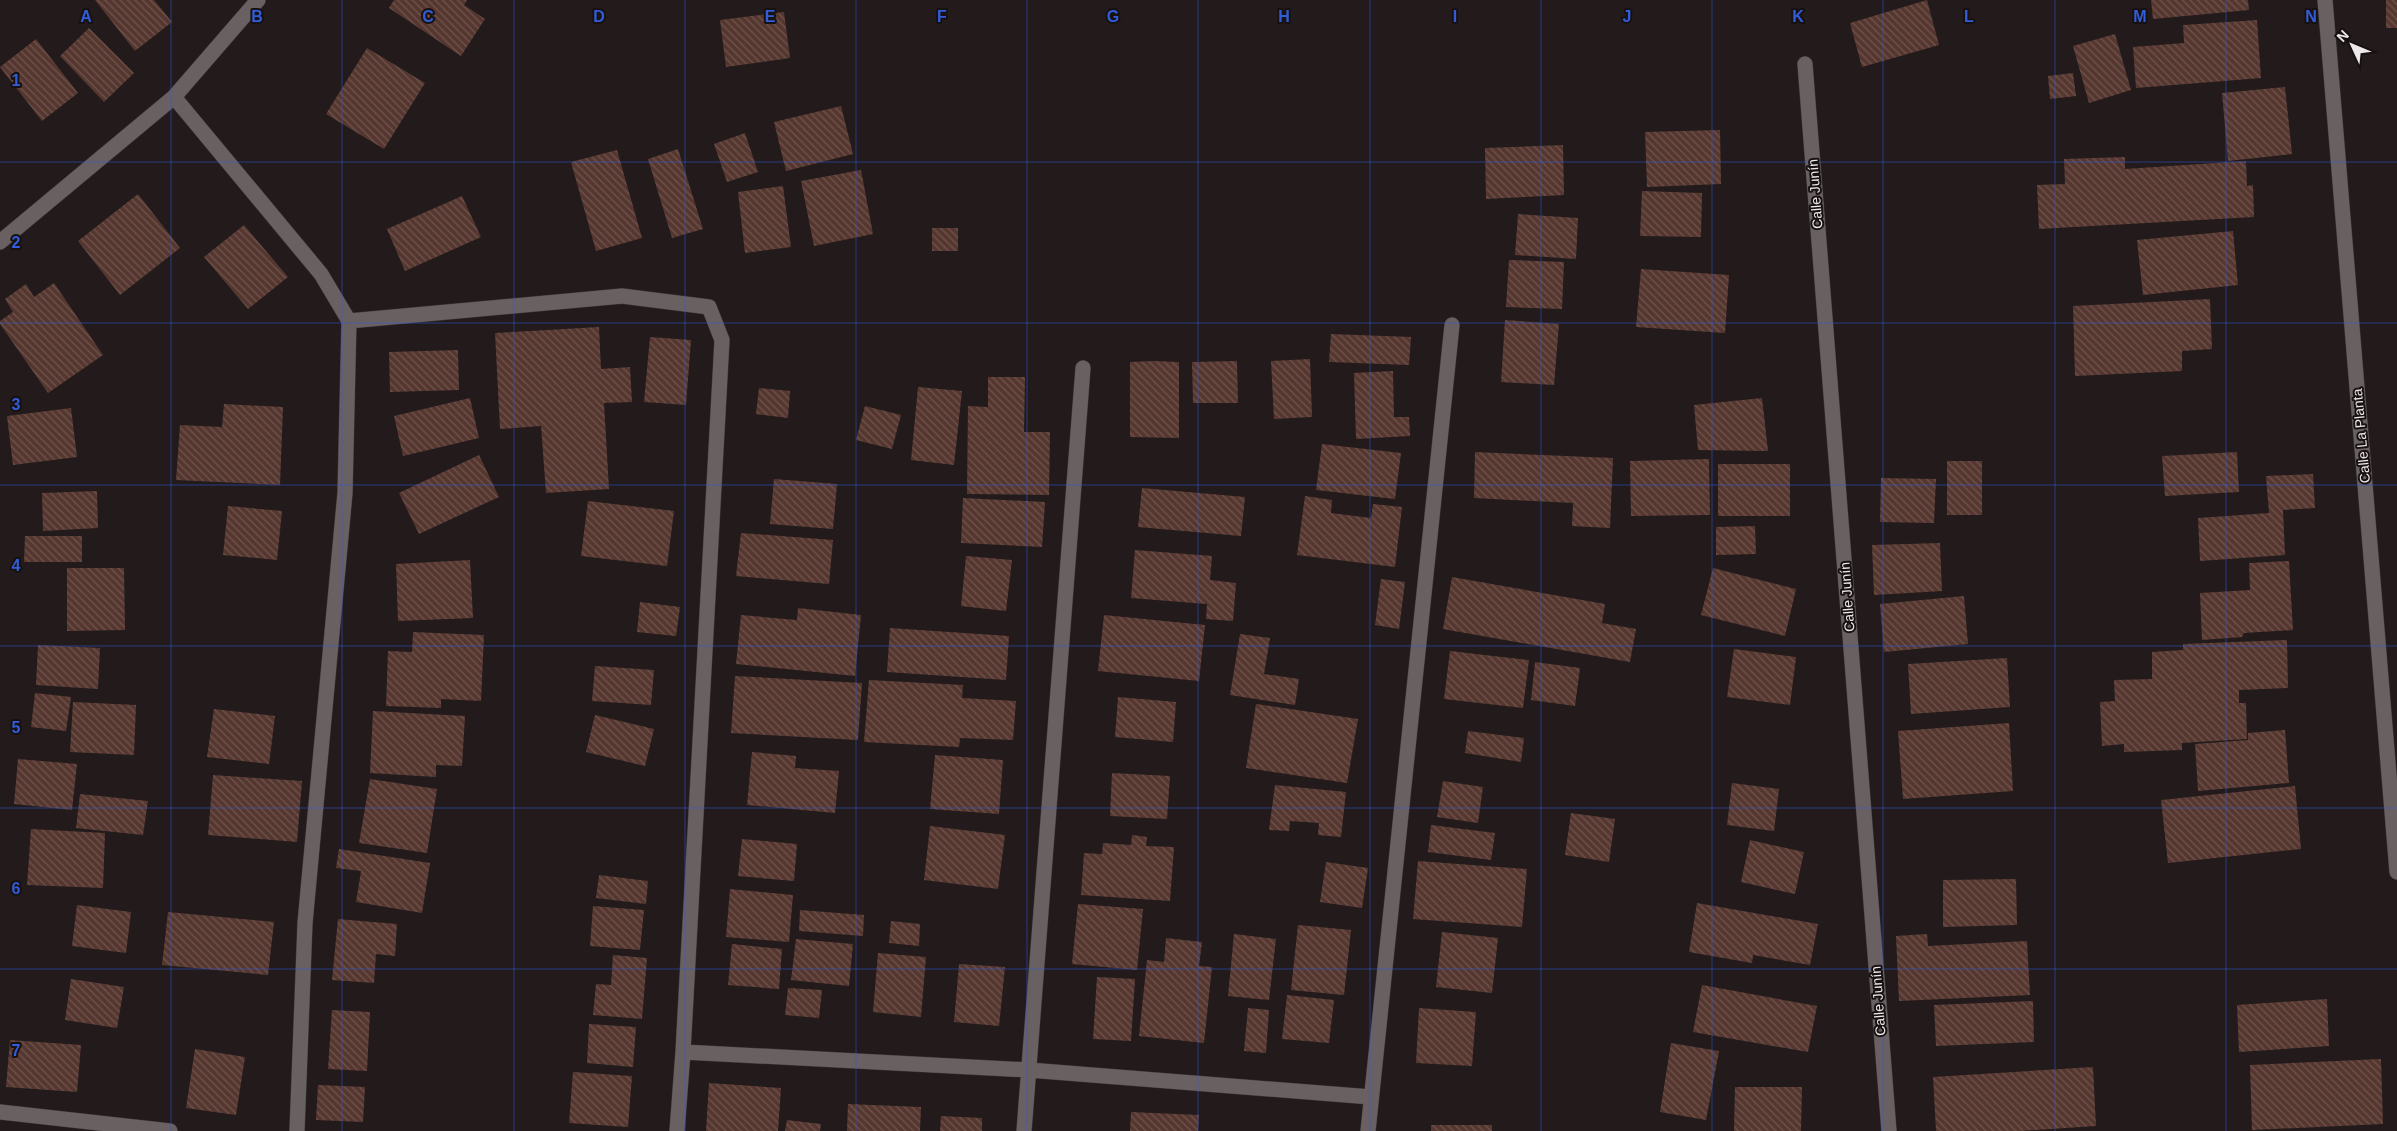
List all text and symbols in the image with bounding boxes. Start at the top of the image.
text: A [80,8,92,25]
text: B [251,8,263,25]
text: C [422,8,434,25]
text: D [593,8,605,25]
text: E [765,8,776,25]
text: F [937,8,947,25]
text: G [1107,8,1119,25]
text: H [1278,8,1290,25]
text: I [1453,8,1457,25]
text: J [1623,8,1631,25]
text: K [1792,8,1804,25]
text: L [1964,8,1974,25]
text: M [2133,8,2147,25]
text: N [2305,8,2317,25]
north arrow [2327,20,2377,70]
text: N [2333,27,2352,45]
text: 1 [12,72,21,89]
street label: Calle Junín [1805,159,1825,229]
text: 2 [12,234,21,251]
street label: Calle La Planta [2349,388,2373,484]
text: 3 [12,396,21,413]
text: 4 [12,557,21,574]
street label: Calle Junín [1837,562,1857,632]
text: 5 [12,719,21,736]
text: 6 [12,880,21,897]
street label: Calle Junín [1868,966,1888,1036]
text: 7 [12,1042,21,1059]

